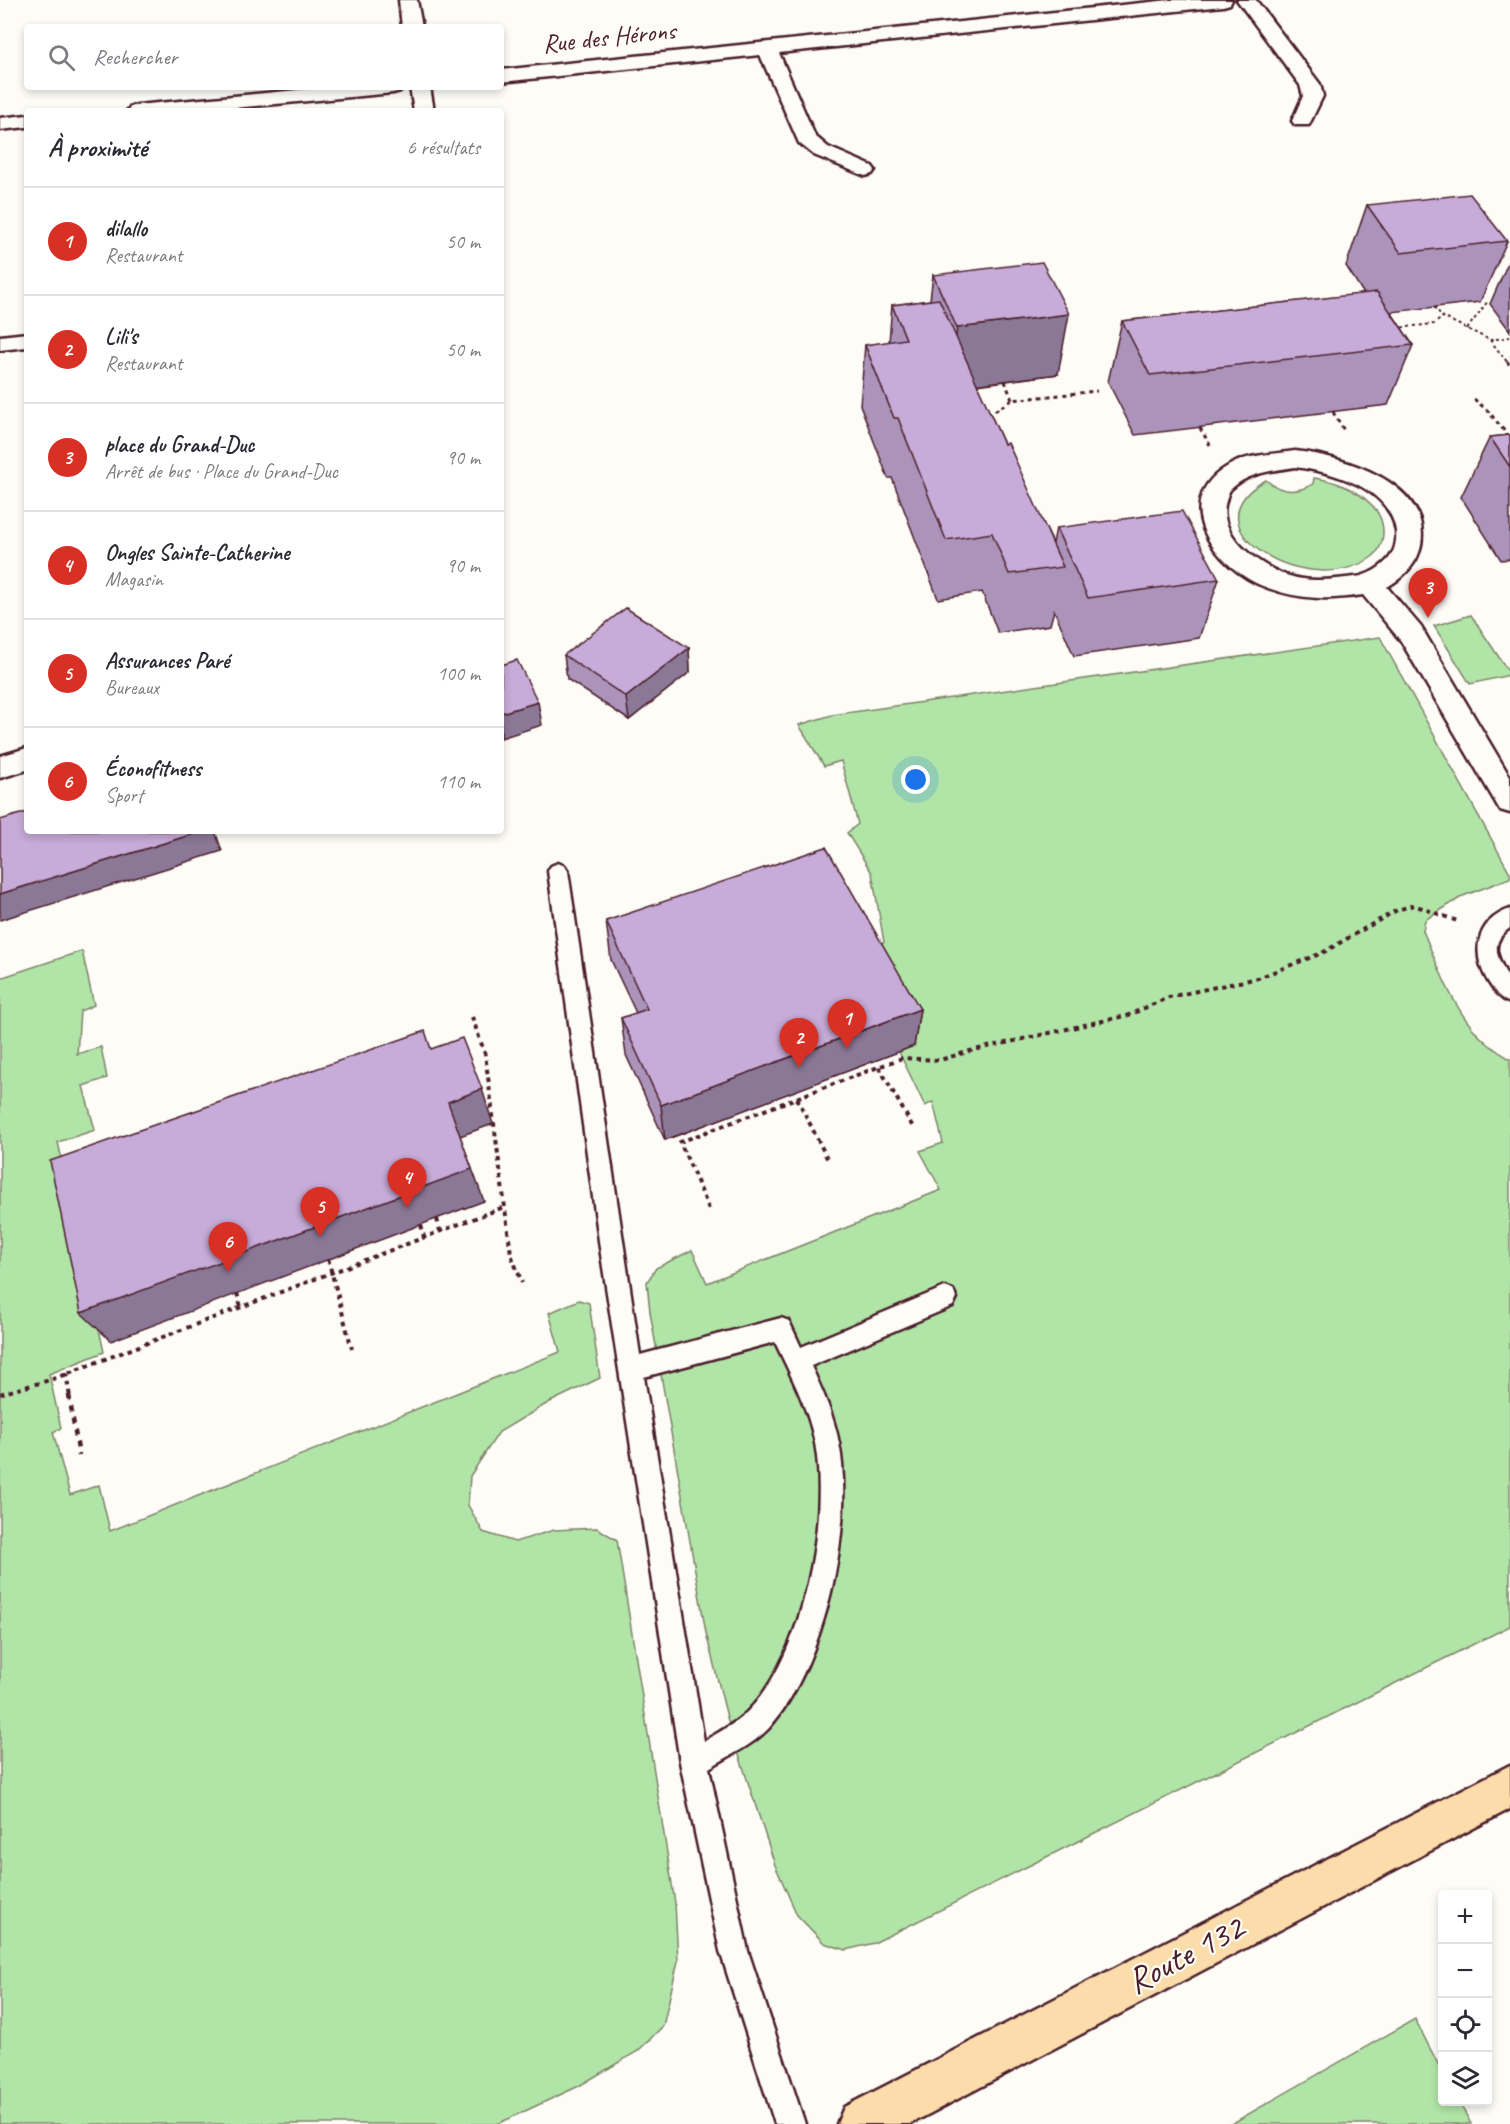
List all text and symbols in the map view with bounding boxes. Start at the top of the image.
street label: Rue des Hérons [541,13,679,60]
search box [24,24,504,90]
icon: search [45,41,78,74]
text: Rechercher [93,43,177,71]
text: À proximité [48,131,147,164]
text: 6 résultats [407,135,480,160]
text: dilallo [105,215,147,243]
text: 1 [63,229,72,254]
text: 50 m [446,229,480,254]
text: Restaurant [105,243,182,268]
text: Lili's [105,323,137,351]
text: 2 [63,337,72,362]
text: 50 m [446,337,480,362]
text: Restaurant [105,351,182,376]
text: place du Grand-Duc [105,431,254,459]
text: 3 [63,445,72,470]
text: 90 m [446,445,480,470]
text: Arrêt de bus · Place du Grand-Duc [105,459,338,484]
text: Ongles Sainte-Catherine [105,539,289,567]
text: 4 [63,553,72,578]
text: 90 m [446,553,480,578]
text: Magasin [105,567,163,592]
pin: 3 [1408,568,1448,618]
text: Assurances Paré [105,647,229,675]
text: 5 [63,661,72,686]
text: 100 m [437,661,480,686]
text: Bureaux [105,675,159,700]
text: Éconofitness [105,755,201,783]
your location [901,765,930,794]
text: 6 [63,769,72,794]
text: 110 m [437,769,480,794]
text: Sport [105,783,143,808]
pin: 1 [828,1000,866,1049]
pin: 2 [780,1018,818,1068]
pin: 4 [388,1158,426,1208]
pin: 5 [300,1188,340,1237]
pin: 6 [208,1222,248,1272]
map controls [1438,1890,1492,2106]
button: + [1438,1890,1492,1944]
street label: Route 132 [1119,1903,1254,2004]
button: − [1438,1944,1492,1998]
button: locate [1438,1998,1492,2052]
button: layers [1438,2052,1492,2106]

